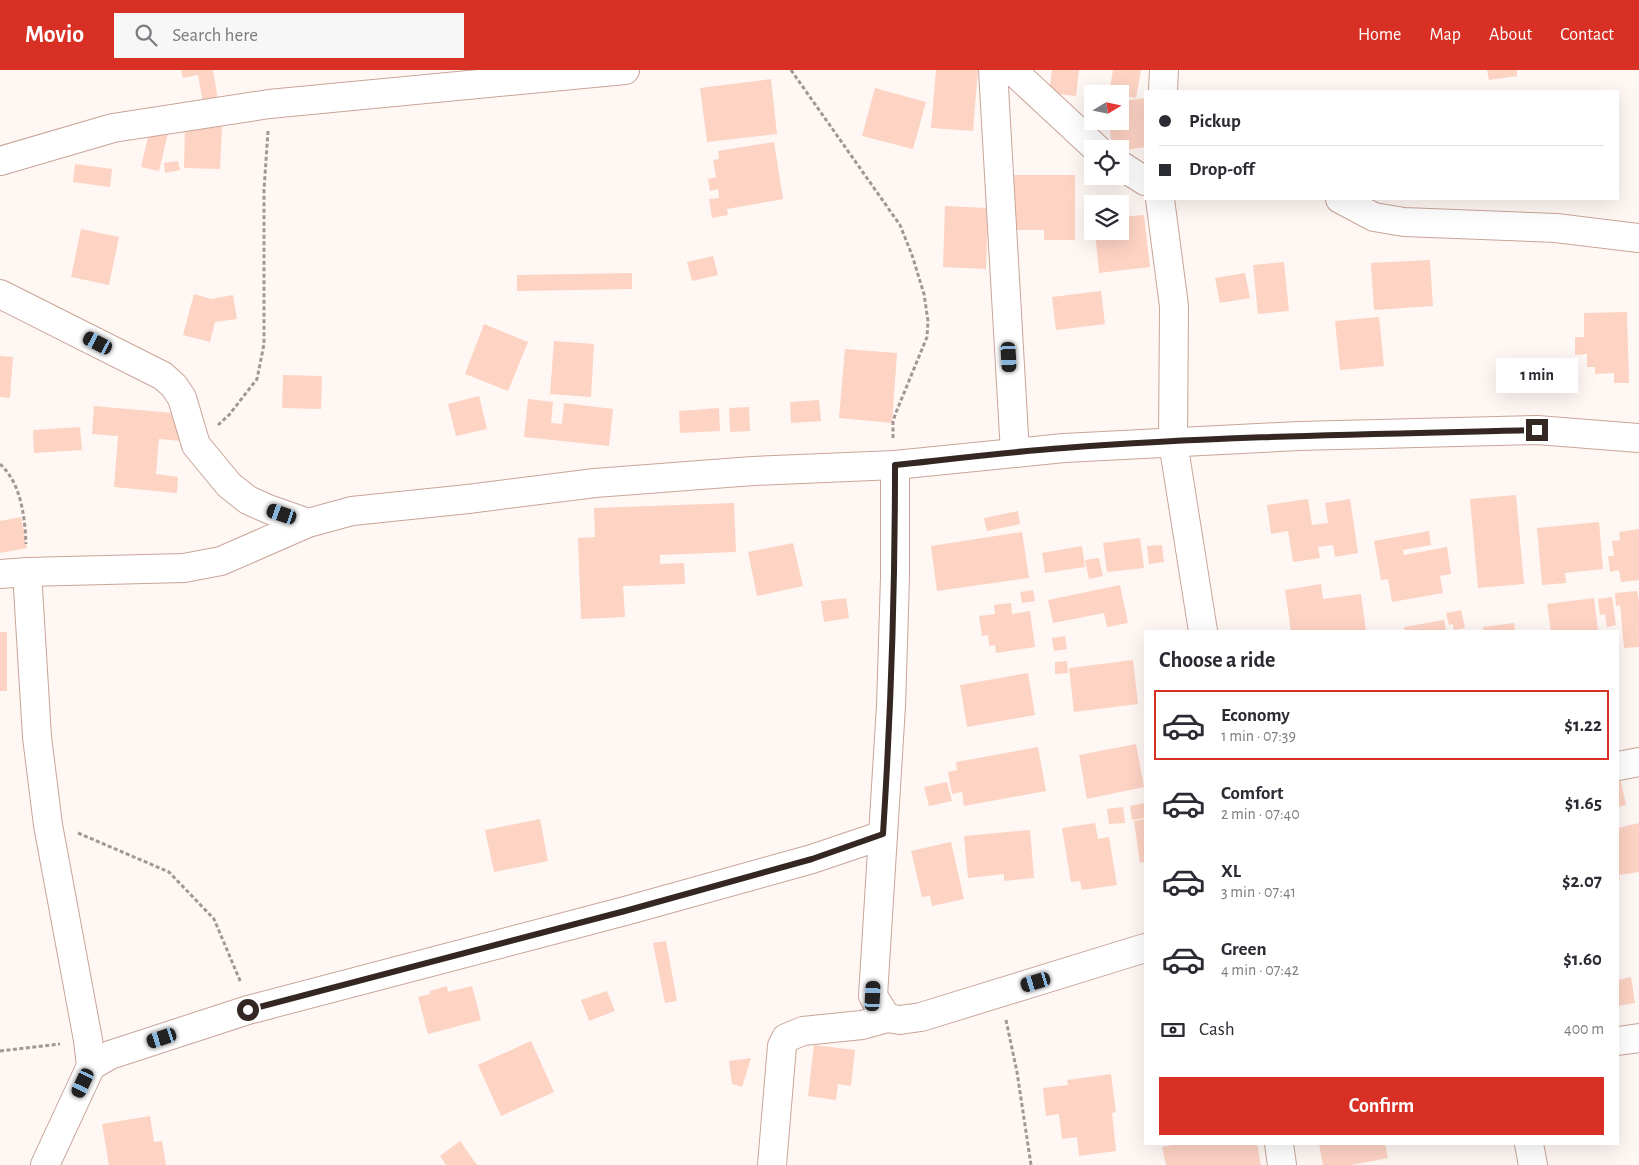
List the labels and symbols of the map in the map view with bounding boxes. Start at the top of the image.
north arrow [1084,85,1129,130]
car [81,330,114,356]
car [1000,342,1017,372]
callout: 1 min [1496,358,1578,392]
route end [1526,419,1548,441]
car [265,502,298,526]
car [1019,970,1052,994]
car [864,981,881,1011]
route start [237,999,259,1021]
car [145,1026,178,1050]
car [69,1066,96,1100]

